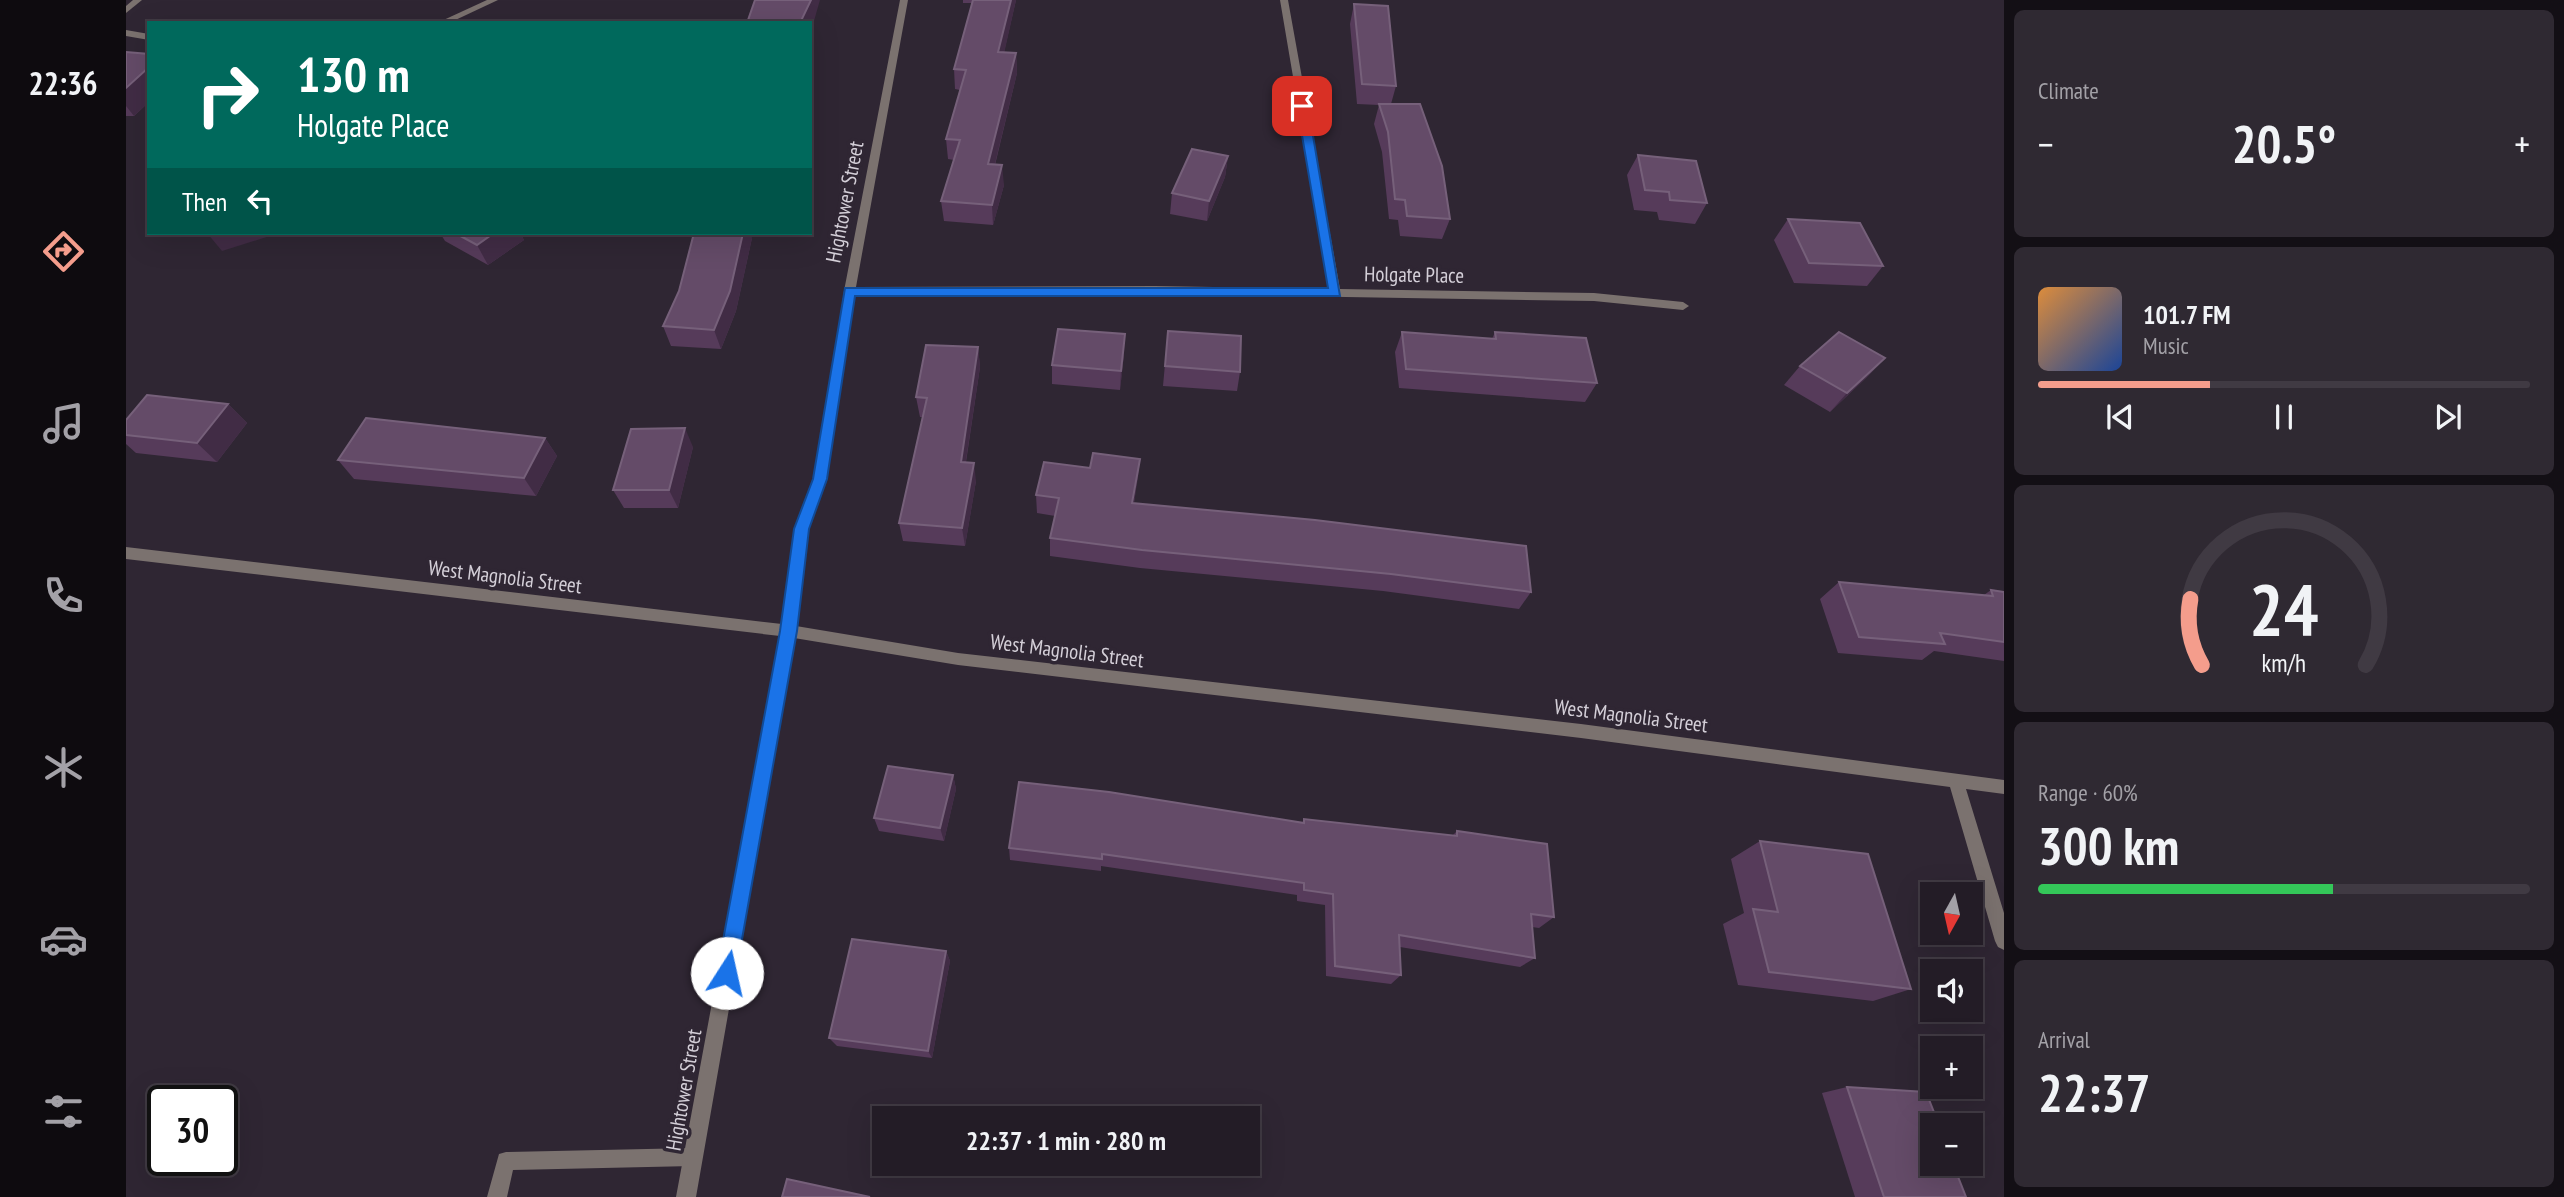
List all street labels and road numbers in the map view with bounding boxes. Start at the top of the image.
street label: Hightower Street [820,139,870,265]
street label: Holgate Place [1364,260,1464,289]
street label: West Magnolia Street [427,554,583,599]
street label: West Magnolia Street [989,628,1145,673]
street label: West Magnolia Street [1553,693,1709,738]
street label: Hightower Street [660,1027,708,1153]

